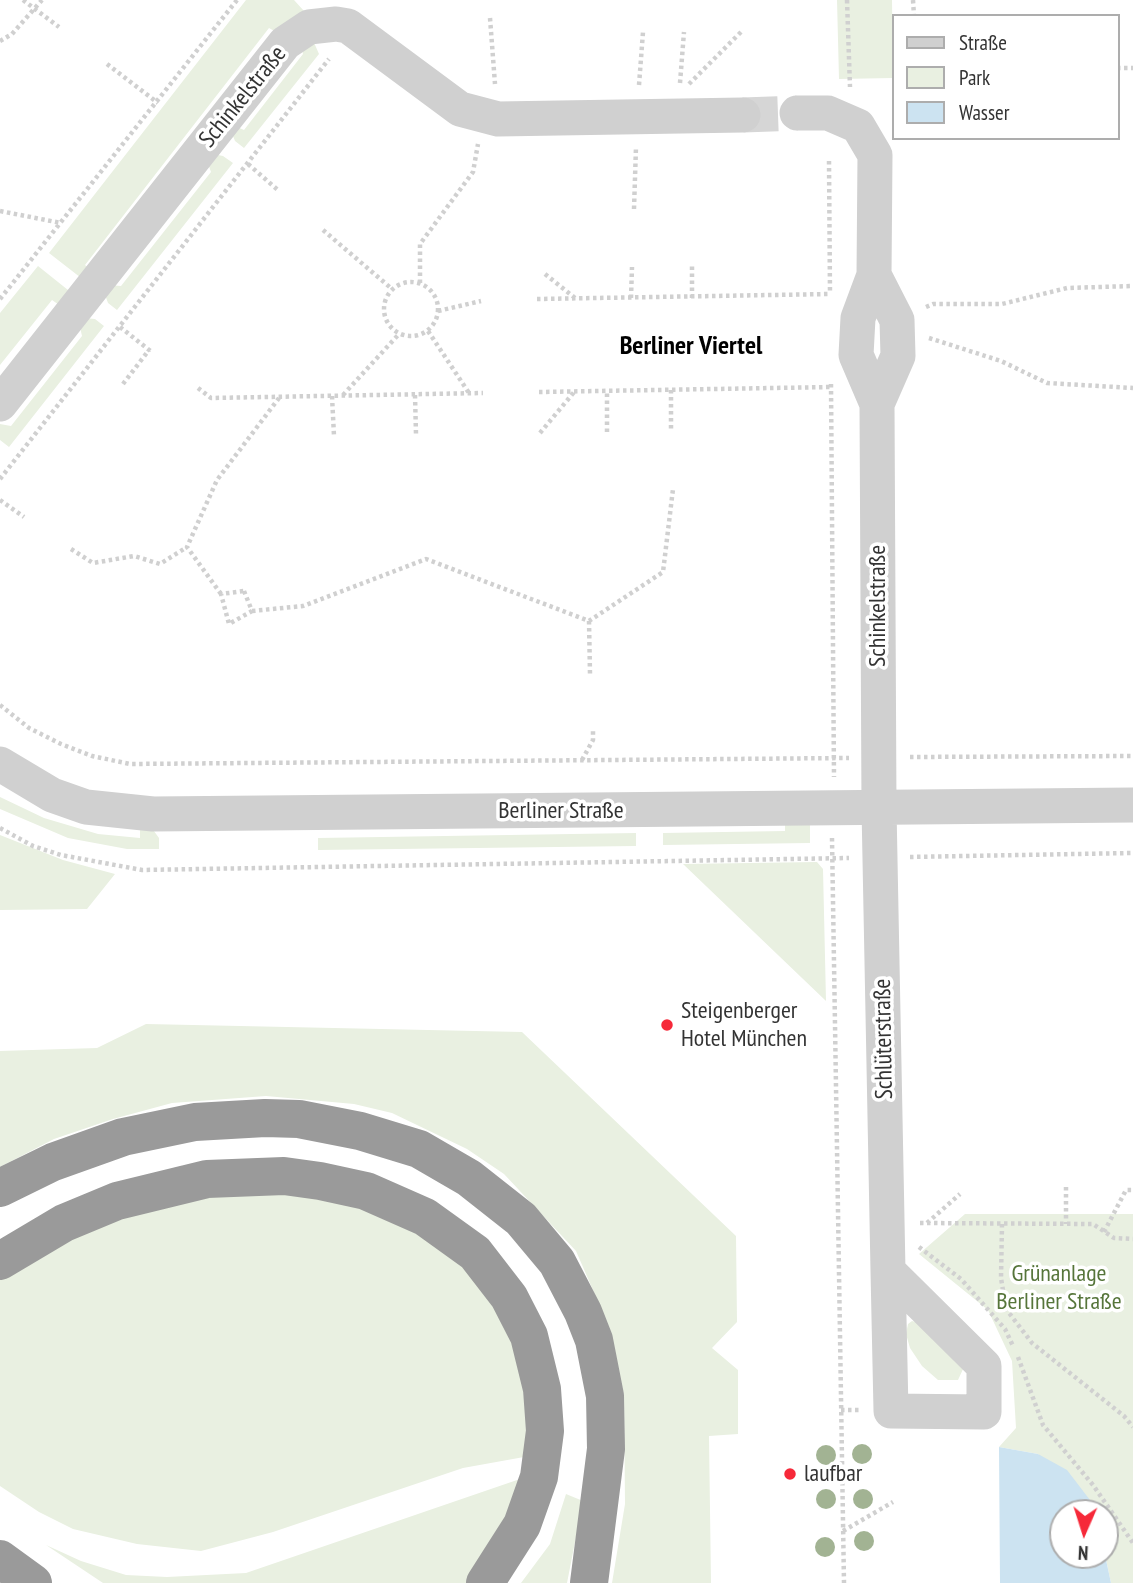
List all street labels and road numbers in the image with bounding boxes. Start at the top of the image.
street label: Schinkelstraße [193,40,293,154]
street label: Schinkelstraße [864,545,892,667]
street label: Berliner Straße [498,797,624,825]
street label: Schlüterstraße [869,978,899,1100]

